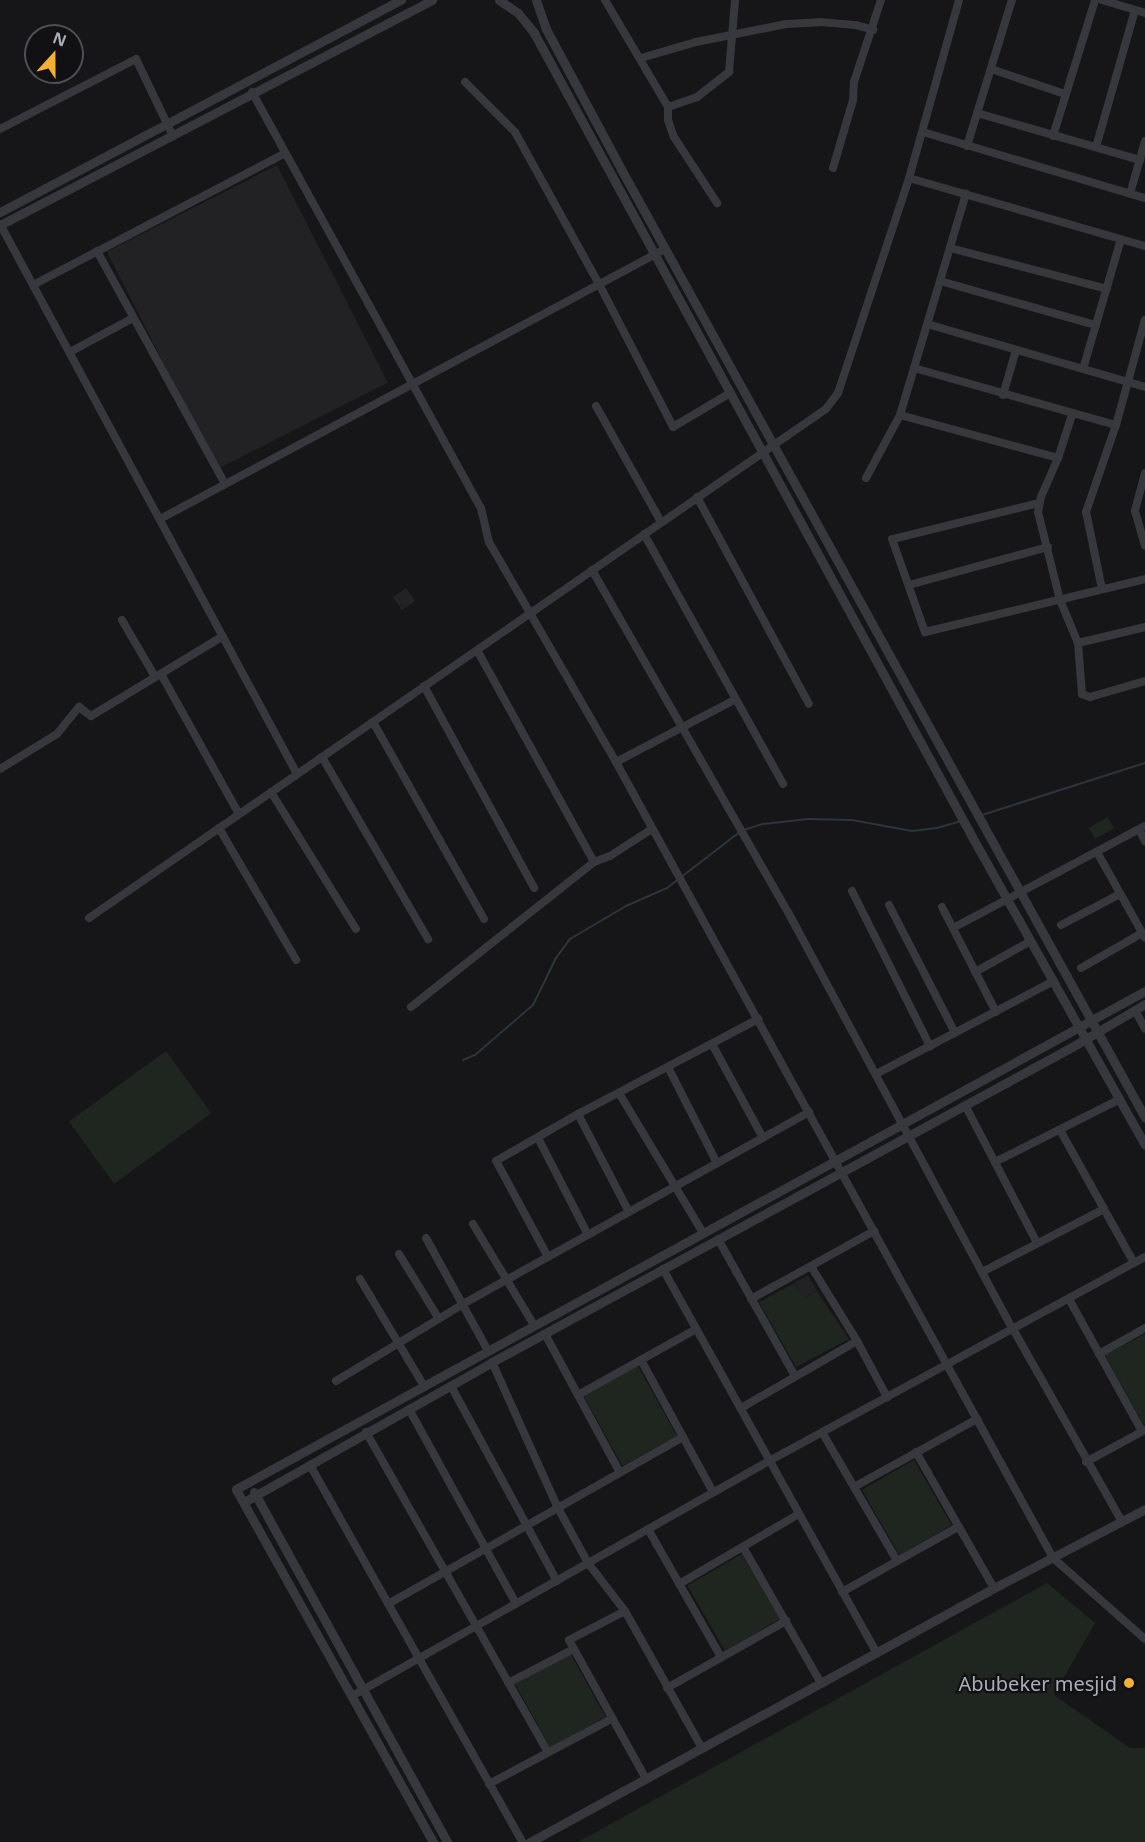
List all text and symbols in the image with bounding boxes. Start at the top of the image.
north arrow [24,24,84,84]
text: N [50,26,70,52]
place label: Abubeker mesjid [958,1671,1117,1695]
marker: Abubeker mesjid [1122,1676,1136,1690]

